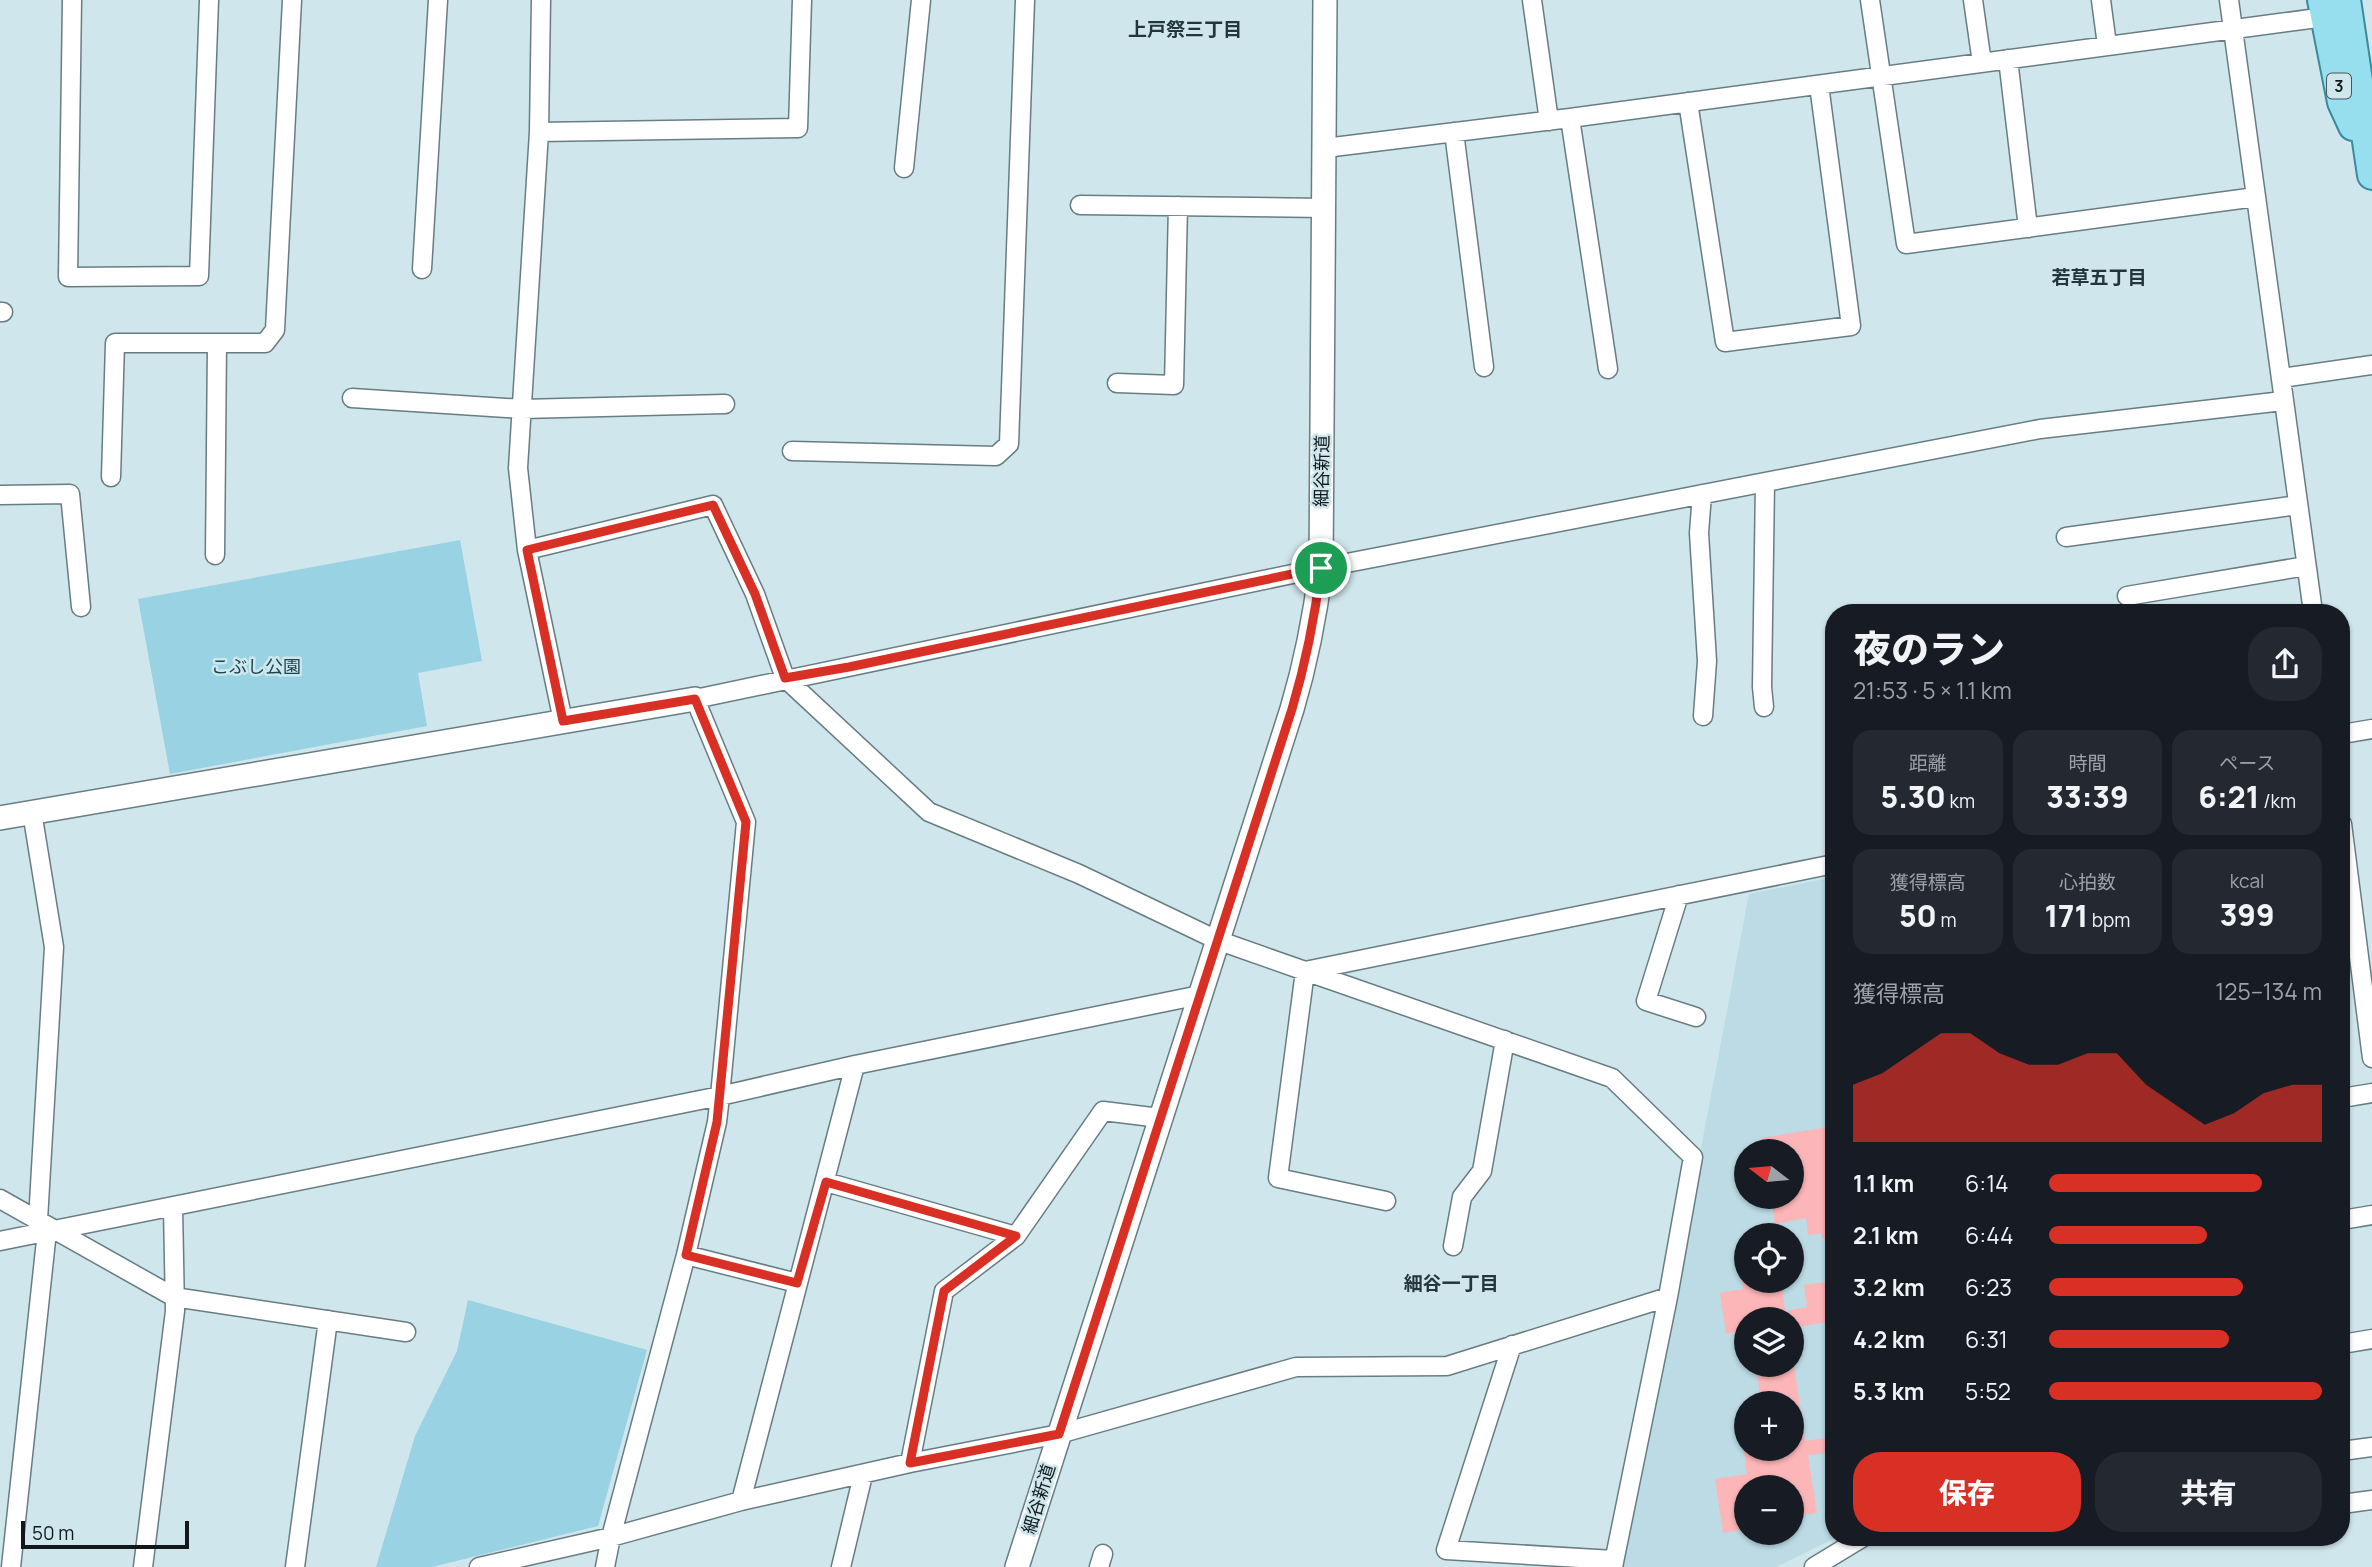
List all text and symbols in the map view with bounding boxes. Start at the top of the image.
district label: 上戸祭三丁目 [1128,16,1242,42]
road number: 3 [2327,74,2351,99]
district label: 若草五丁目 [2051,264,2147,290]
street label: 細谷新道 [1308,435,1334,507]
pin [1291,538,1351,598]
icon: arrive [1302,549,1340,587]
text: 夜のラン [1853,622,2005,674]
button: share [2248,627,2322,701]
park label: こぶし公園 [211,654,301,678]
text: 21:53 · 5 × 1.1 km [1853,674,2012,706]
text: 距離 [1909,750,1947,776]
text: 時間 [2068,750,2107,776]
text: ペース [2219,750,2275,776]
text: 5.30 [1881,776,1946,817]
text: 33:39 [2046,776,2129,817]
text: 6:21 [2198,776,2259,817]
text: km [1946,788,1975,814]
text: /km [2259,788,2296,814]
text: kcal [2230,868,2265,894]
text: 獲得標高 [1890,869,1966,895]
text: 心拍数 [2059,869,2116,895]
text: 399 [2220,894,2275,935]
text: 50 [1899,895,1937,936]
text: 171 [2045,895,2088,936]
text: m [1937,907,1957,933]
text: bpm [2088,907,2130,933]
text: 125–134 m [2215,975,2322,1007]
text: 獲得標高 [1853,977,1945,1009]
north arrow [1734,1139,1804,1209]
map controls [1734,1139,1804,1545]
text: 1.1 km [1853,1167,1914,1199]
text: 6:14 [1965,1167,2009,1199]
text: 2.1 km [1853,1219,1919,1251]
text: 6:44 [1965,1219,2014,1251]
button: locate [1734,1223,1804,1293]
district label: 細谷一丁目 [1403,1270,1499,1296]
text: 3.2 km [1853,1271,1925,1303]
text: 6:23 [1965,1271,2012,1303]
button: layers [1734,1307,1804,1377]
text: 4.2 km [1853,1323,1925,1355]
text: 6:31 [1965,1323,2008,1355]
text: 5.3 km [1853,1375,1924,1407]
text: 5:52 [1965,1375,2011,1407]
button: + [1734,1391,1804,1461]
button: 保存 [1853,1452,2081,1532]
button: 共有 [2095,1452,2322,1532]
street label: 細谷新道 [1016,1461,1060,1537]
button: − [1734,1475,1804,1545]
scale bar [21,1518,189,1550]
text: 50 m [32,1520,74,1546]

